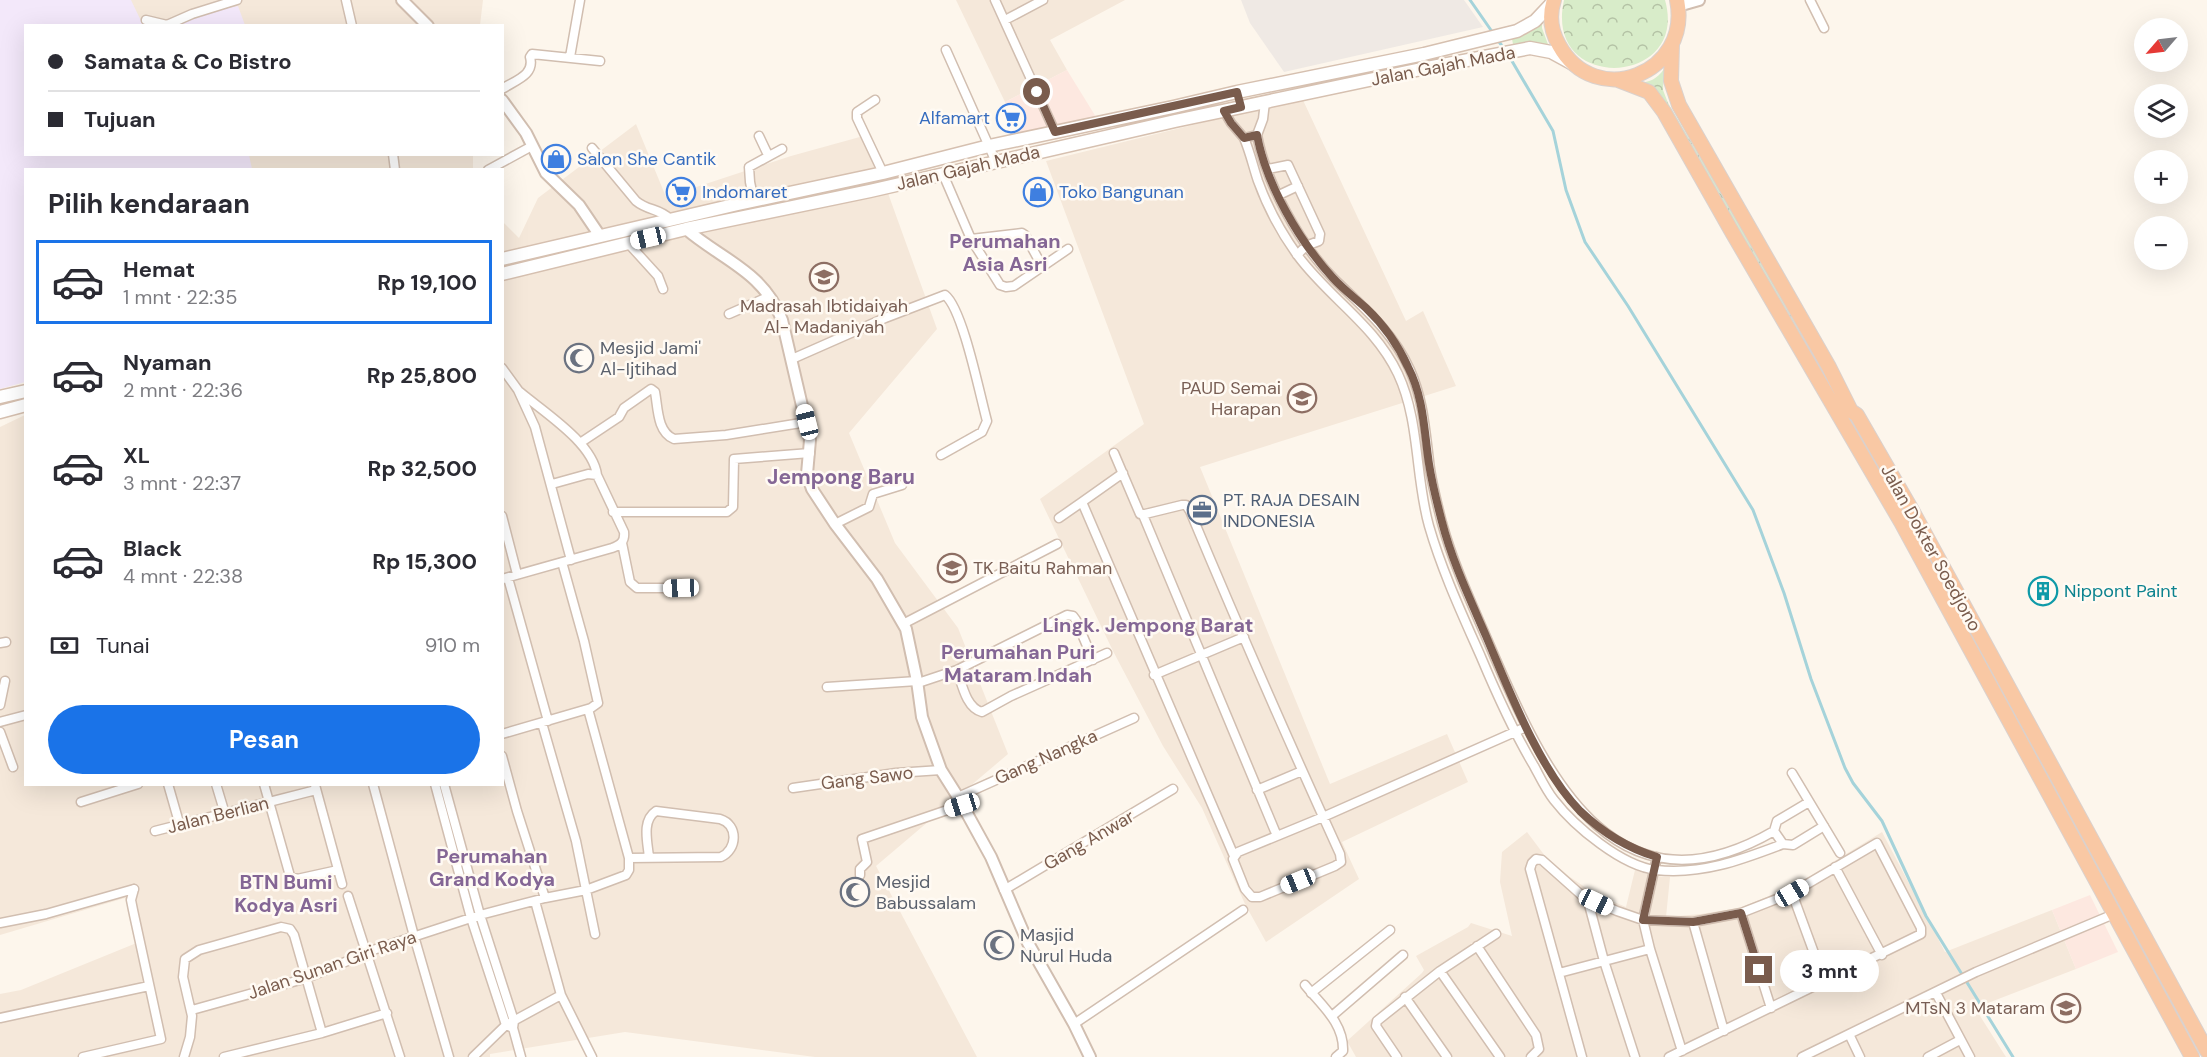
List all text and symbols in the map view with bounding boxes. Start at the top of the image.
north arrow [2134,18,2188,72]
map controls [2134,18,2188,270]
street label: Jalan Gajah Mada [1369,40,1517,92]
text: Samata & Co Bistro [84,47,292,76]
route start [1023,78,1050,105]
button: layers [2134,84,2188,138]
supermarket icon: Alfamart [995,102,1027,134]
text: Tujuan [84,105,156,134]
place label: Alfamart [919,106,990,130]
street label: Jalan Gajah Mada [894,140,1042,196]
shop icon: Salon She Cantik [540,143,572,175]
place label: Salon She Cantik [577,147,716,171]
button: + [2134,150,2188,204]
supermarket icon: Indomaret [665,176,697,208]
shop icon: Toko Bangunan [1022,176,1054,208]
place label: Indomaret [702,180,788,204]
place label: Toko Bangunan [1059,180,1184,204]
text: Pilih kendaraan [48,186,250,221]
button: − [2134,216,2188,270]
car [628,225,668,251]
district label: Perumahan Asia Asri [949,228,1061,277]
icon: car [51,255,105,309]
text: Hemat [123,255,195,284]
school or university icon: Madrasah Ibtidaiyah Al- Madaniyah [808,261,840,293]
text: Rp 19,100 [377,268,477,297]
text: 1 mnt · 22:35 [123,284,237,310]
place label: Madrasah Ibtidaiyah Al- Madaniyah [740,294,908,339]
place label: Mesjid Jami' Al-Ijtihad [600,336,701,381]
mosque icon: Mesjid Jami' Al-Ijtihad [563,342,595,374]
icon: car [51,348,105,402]
text: Nyaman [123,348,212,377]
text: Rp 25,800 [367,361,477,390]
place label: PAUD Semai Harapan [1181,376,1281,421]
text: 2 mnt · 22:36 [123,377,243,403]
school or university icon: PAUD Semai Harapan [1286,382,1318,414]
car [794,402,820,442]
icon: car [51,441,105,495]
text: XL [123,441,150,470]
text: Rp 32,500 [368,454,477,483]
street label: Jalan Dokter Soedjono [1875,460,1987,636]
district label: Jempong Baru [767,463,915,491]
text: 3 mnt · 22:37 [123,470,241,496]
place label: PT. RAJA DESAIN INDONESIA [1223,488,1360,533]
office icon: PT. RAJA DESAIN INDONESIA [1186,494,1218,526]
icon: car [51,534,105,588]
text: Black [123,534,182,563]
text: Rp 15,300 [372,547,477,576]
school or university icon: TK Baitu Rahman [936,552,968,584]
place label: TK Baitu Rahman [973,556,1112,580]
text: 4 mnt · 22:38 [123,563,243,589]
building icon: Nippont Paint [2027,575,2059,607]
car [663,578,699,598]
place label: Nippont Paint [2064,579,2178,603]
district label: Lingk. Jempong Barat [1042,612,1254,638]
icon: cash [48,629,81,662]
text: Tunai [96,631,150,660]
text: 910 m [425,632,480,658]
district label: Perumahan Puri Mataram Indah [941,639,1095,688]
button: Pesan [48,705,480,774]
street label: Gang Nangka [991,724,1101,790]
street label: Gang Sawo [820,760,914,796]
street label: Jalan Berlian [165,791,271,839]
car [942,791,982,819]
street label: Gang Anwar [1039,804,1139,876]
district label: Perumahan Grand Kodya [429,843,555,892]
car [1278,866,1318,896]
district label: BTN Bumi Kodya Asri [234,869,338,918]
place label: Mesjid Babussalam [876,870,976,915]
mosque icon: Mesjid Babussalam [839,876,871,908]
car [1772,876,1812,910]
car [1576,886,1616,918]
place label: Masjid Nurul Huda [1020,923,1112,968]
street label: Jalan Sunan Giri Raya [245,925,419,1005]
mosque icon: Masjid Nurul Huda [983,929,1015,961]
callout: 3 mnt [1780,949,1879,991]
route end [1745,956,1772,983]
text: 3 mnt [1801,958,1858,984]
school or university icon: MTsN 3 Mataram [2050,992,2082,1024]
place label: MTsN 3 Mataram [1905,996,2045,1020]

